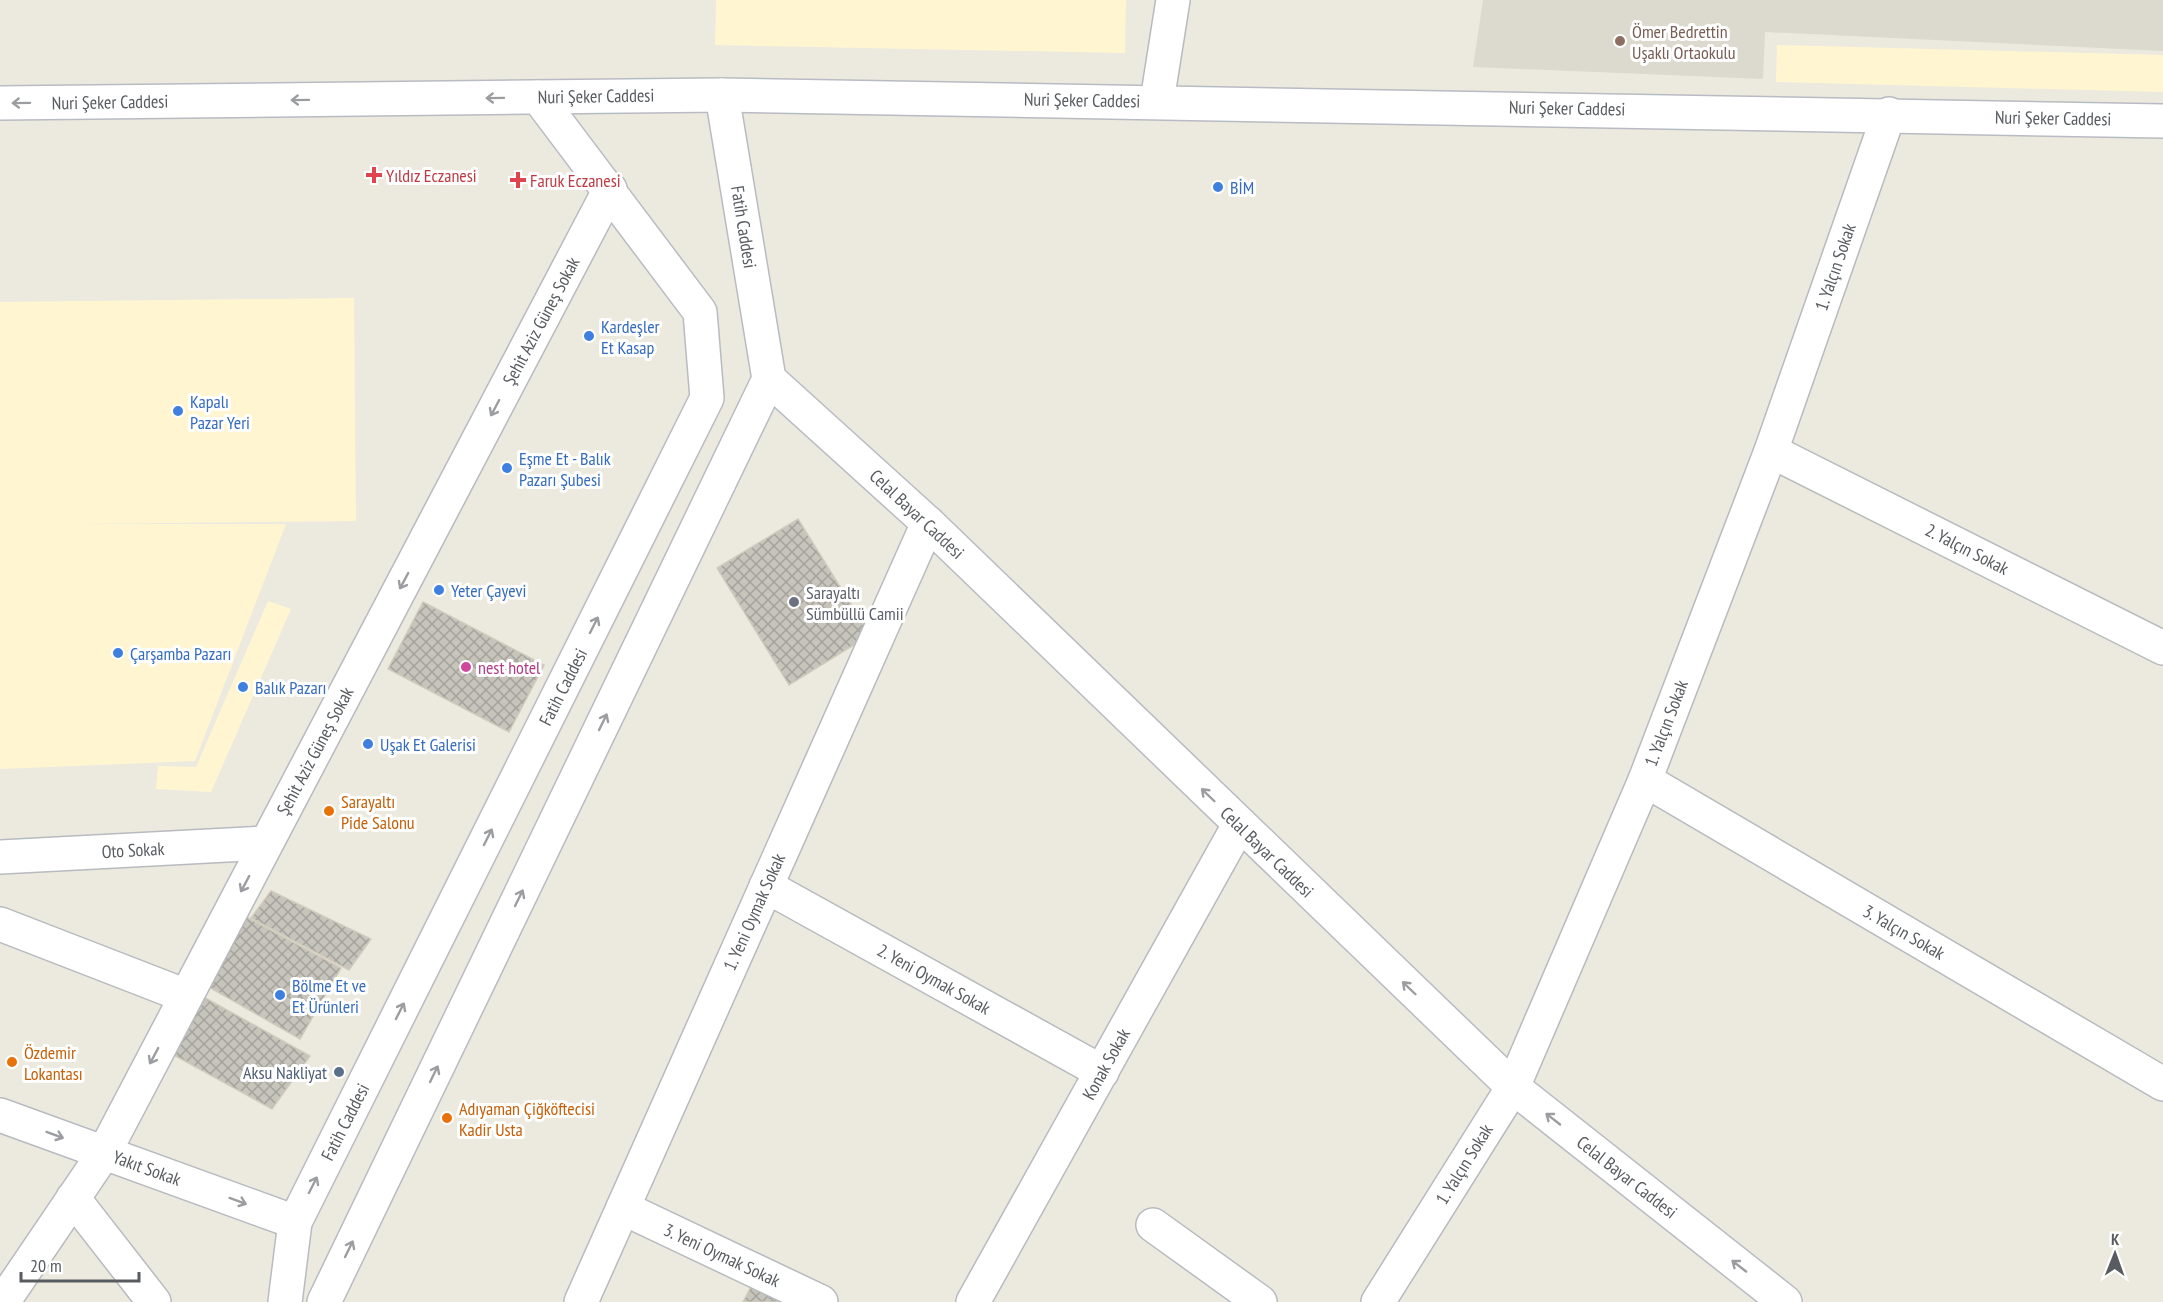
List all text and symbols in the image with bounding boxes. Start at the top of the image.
place label: Ömer Bedrettin Uşaklı Ortaokulu [1632,20,1736,64]
marker: Ömer Bedrettin Uşaklı Ortaokulu [1613,34,1627,48]
street label: Nuri Şeker Caddesi [538,83,654,109]
street label: Nuri Şeker Caddesi [1024,87,1140,113]
street label: Nuri Şeker Caddesi [52,89,168,115]
one-way arrow [486,92,506,103]
one-way arrow [291,94,311,106]
street label: Nuri Şeker Caddesi [1509,95,1625,121]
one-way arrow [12,97,32,109]
street label: Nuri Şeker Caddesi [1995,105,2111,131]
place label: Yıldız Eczanesi [386,164,477,187]
marker: Yıldız Eczanesi [367,168,381,182]
place label: Faruk Eczanesi [530,169,621,192]
marker: Faruk Eczanesi [511,173,525,187]
place label: BİM [1230,176,1254,199]
marker: BİM [1211,180,1225,194]
street label: Fatih Caddesi [726,184,762,270]
street label: 1. Yalçın Sokak [1809,220,1861,314]
street label: Şehit Aziz Güneş Sokak [497,253,585,389]
place label: Kardeşler Et Kasap [601,315,660,359]
marker: Kardeşler Et Kasap [582,329,596,343]
place label: Kapalı Pazar Yeri [190,390,250,434]
one-way arrow [489,399,500,417]
marker: Kapalı Pazar Yeri [171,404,185,418]
place label: Eşme Et - Balık Pazarı Şubesi [519,447,611,491]
marker: Eşme Et - Balık Pazarı Şubesi [500,461,514,475]
street label: Celal Bayar Caddesi [865,464,969,564]
street label: 2. Yalçın Sokak [1921,518,2013,580]
one-way arrow [398,572,410,590]
place label: Yeter Çayevi [451,579,526,602]
place label: Sarayaltı Sümbüllü Camii [806,581,904,625]
marker: Yeter Çayevi [432,583,446,597]
marker: Sarayaltı Sümbüllü Camii [787,595,801,609]
one-way arrow [588,616,600,634]
place label: Çarşamba Pazarı [130,642,231,665]
street label: Fatih Caddesi [534,645,592,729]
marker: Çarşamba Pazarı [111,646,125,660]
place label: nest hotel [478,656,541,679]
marker: nest hotel [459,660,473,674]
place label: Balık Pazarı [255,676,327,699]
street label: 1. Yalçın Sokak [1639,677,1693,769]
marker: Balık Pazarı [236,680,250,694]
street label: Şehit Aziz Güneş Sokak [271,683,359,819]
one-way arrow [598,714,610,732]
place label: Uşak Et Galerisi [380,733,476,756]
marker: Uşak Et Galerisi [361,737,375,751]
one-way arrow [1200,787,1215,802]
place label: Sarayaltı Pide Salonu [341,790,415,834]
street label: Celal Bayar Caddesi [1215,802,1319,902]
marker: Sarayaltı Pide Salonu [322,804,336,818]
one-way arrow [482,828,494,846]
street label: Oto Sokak [101,837,165,863]
street label: 1. Yeni Oymak Sokak [718,850,790,974]
one-way arrow [239,874,250,892]
one-way arrow [513,889,525,907]
street label: 3. Yalçın Sokak [1859,899,1949,965]
street label: 2. Yeni Oymak Sokak [873,938,995,1020]
place label: Bölme Et ve Et Ürünleri [292,974,366,1018]
one-way arrow [1402,980,1417,995]
marker: Bölme Et ve Et Ürünleri [273,988,287,1002]
one-way arrow [394,1003,406,1020]
street label: Konak Sokak [1077,1024,1135,1104]
place label: Özdemir Lokantası [24,1041,83,1085]
one-way arrow [148,1047,160,1065]
marker: Özdemir Lokantası [5,1055,19,1069]
place label: Aksu Nakliyat [243,1061,327,1084]
marker: Aksu Nakliyat [332,1065,346,1079]
one-way arrow [429,1065,440,1083]
street label: Fatih Caddesi [316,1080,374,1164]
place label: Adıyaman Çiğköftecisi Kadir Usta [459,1097,595,1141]
marker: Adıyaman Çiğköftecisi Kadir Usta [440,1111,454,1125]
one-way arrow [1546,1112,1562,1125]
street label: 1. Yalçın Sokak [1430,1119,1498,1209]
one-way arrow [45,1131,64,1142]
street label: Celal Bayar Caddesi [1572,1131,1682,1223]
street label: Yakıt Sokak [110,1145,184,1191]
one-way arrow [308,1177,319,1195]
one-way arrow [229,1197,247,1208]
street label: 3. Yeni Oymak Sokak [660,1218,784,1292]
north arrow [2085,1224,2145,1284]
text: K [2111,1229,2120,1249]
one-way arrow [344,1241,356,1259]
scale bar [21,1245,140,1283]
text: 20 m [30,1254,62,1277]
one-way arrow [1731,1259,1747,1272]

